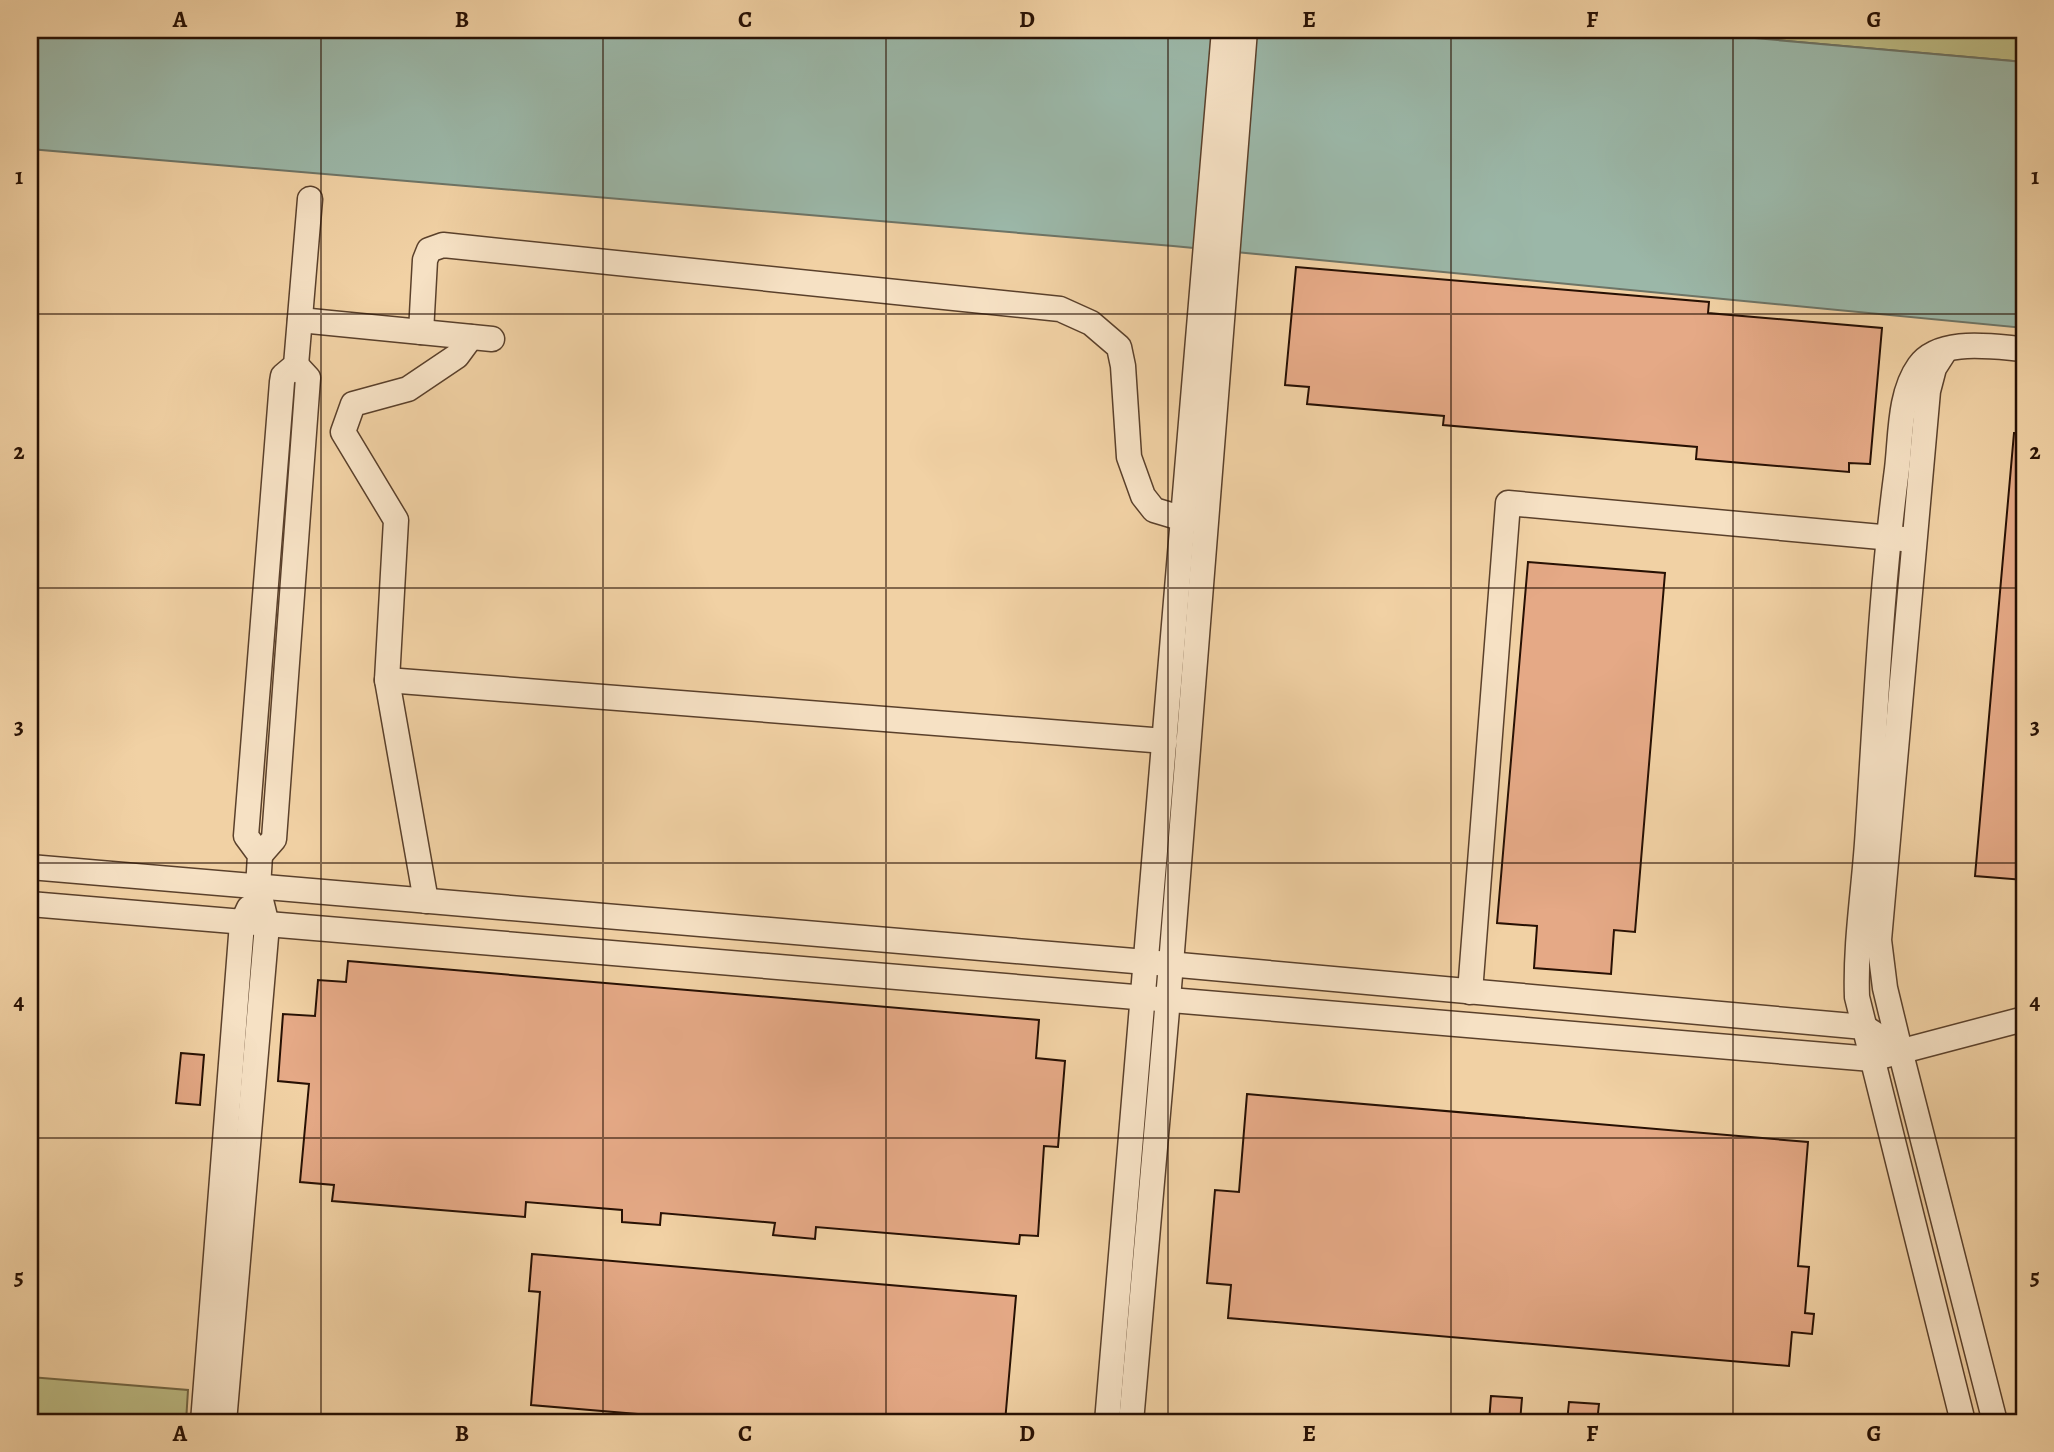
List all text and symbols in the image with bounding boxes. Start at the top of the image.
text: A [172,4,188,35]
text: B [455,4,469,35]
text: C [738,4,752,35]
text: D [1019,4,1035,35]
text: E [1302,4,1316,35]
text: F [1586,4,1599,35]
text: G [1866,4,1882,35]
text: 1 [15,161,23,192]
text: 1 [2031,161,2039,192]
text: 2 [13,436,25,467]
text: 2 [2029,436,2041,467]
text: 3 [14,711,24,742]
text: 3 [2030,711,2040,742]
text: 4 [14,986,25,1017]
text: 4 [2030,986,2041,1017]
text: 5 [14,1261,24,1292]
text: 5 [2030,1261,2040,1292]
text: A [172,1418,188,1449]
text: B [455,1418,469,1449]
text: C [738,1418,752,1449]
text: D [1019,1418,1035,1449]
text: E [1302,1418,1316,1449]
text: F [1586,1418,1599,1449]
text: G [1866,1418,1882,1449]

